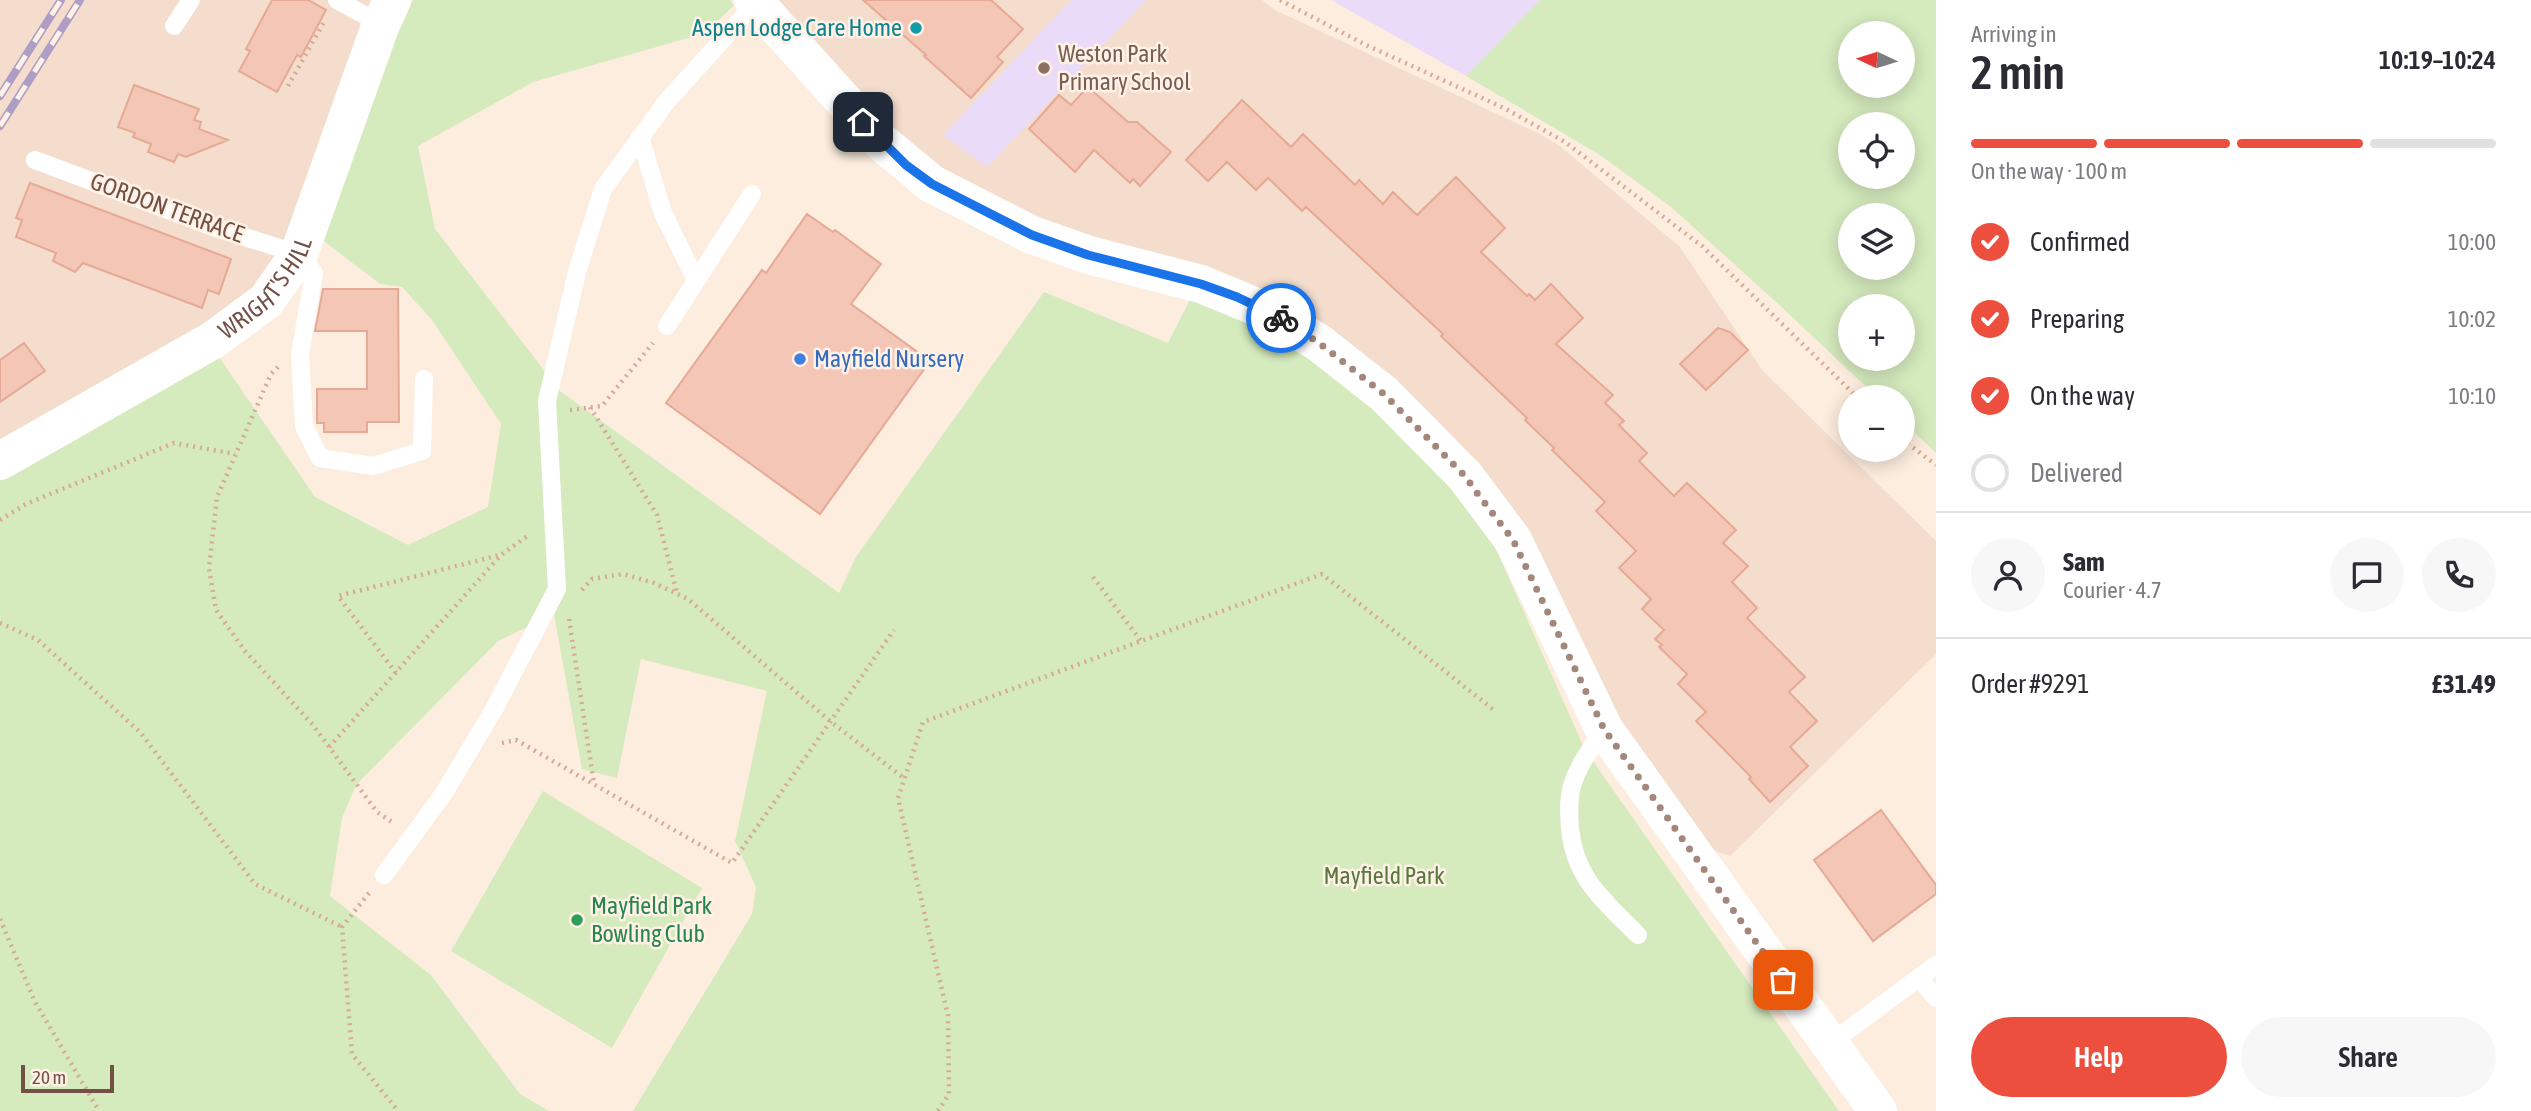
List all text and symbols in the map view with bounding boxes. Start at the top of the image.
place label: Aspen Lodge Care Home [692,14,902,41]
marker: Aspen Lodge Care Home [908,20,924,36]
north arrow [1838,21,1914,98]
map controls [1838,21,1915,462]
text: Arriving in [1971,21,2057,47]
place label: Weston Park Primary School [1058,40,1191,95]
text: 10:19–10:24 [2379,45,2496,75]
text: 2 min [1971,46,2065,99]
marker: Weston Park Primary School [1036,60,1052,76]
pin [833,92,893,152]
icon: home [844,103,882,141]
button: locate [1838,112,1915,189]
text: On the way · 100 m [1971,158,2127,184]
street label: GORDON TERRACE [87,167,248,248]
button: layers [1838,203,1915,280]
icon: check [1971,223,2009,261]
text: Confirmed [2030,227,2130,257]
text: 10:00 [2448,229,2496,255]
street label: WRIGHT'S HILL [213,233,317,344]
courier [1246,283,1316,353]
button: + [1838,294,1915,371]
icon: bike [1262,299,1300,337]
icon: check [1971,300,2009,338]
text: Preparing [2030,304,2124,334]
text: 10:02 [2448,306,2496,332]
place label: Mayfield Nursery [814,345,964,372]
marker: Mayfield Nursery [792,351,808,367]
icon: check [1971,377,2009,415]
text: On the way [2030,381,2135,411]
text: 10:10 [2448,383,2496,409]
button: − [1838,385,1915,462]
text: Delivered [2030,458,2123,488]
button: person [1971,538,2045,612]
button: chat [2330,538,2404,612]
button: phone [2422,538,2496,612]
text: Sam [2063,547,2105,577]
text: Courier · 4.7 [2063,577,2162,603]
text: Order #9291 [1971,669,2090,699]
text: £31.49 [2432,669,2496,699]
park label: Mayfield Park [1323,862,1445,889]
place label: Mayfield Park Bowling Club [591,892,712,947]
marker: Mayfield Park Bowling Club [569,912,585,928]
pin [1753,950,1813,1010]
icon: bag [1764,961,1802,999]
button: Help [1971,1017,2227,1097]
button: Share [2241,1017,2496,1097]
scale bar [21,1062,114,1094]
text: 20 m [32,1066,66,1088]

